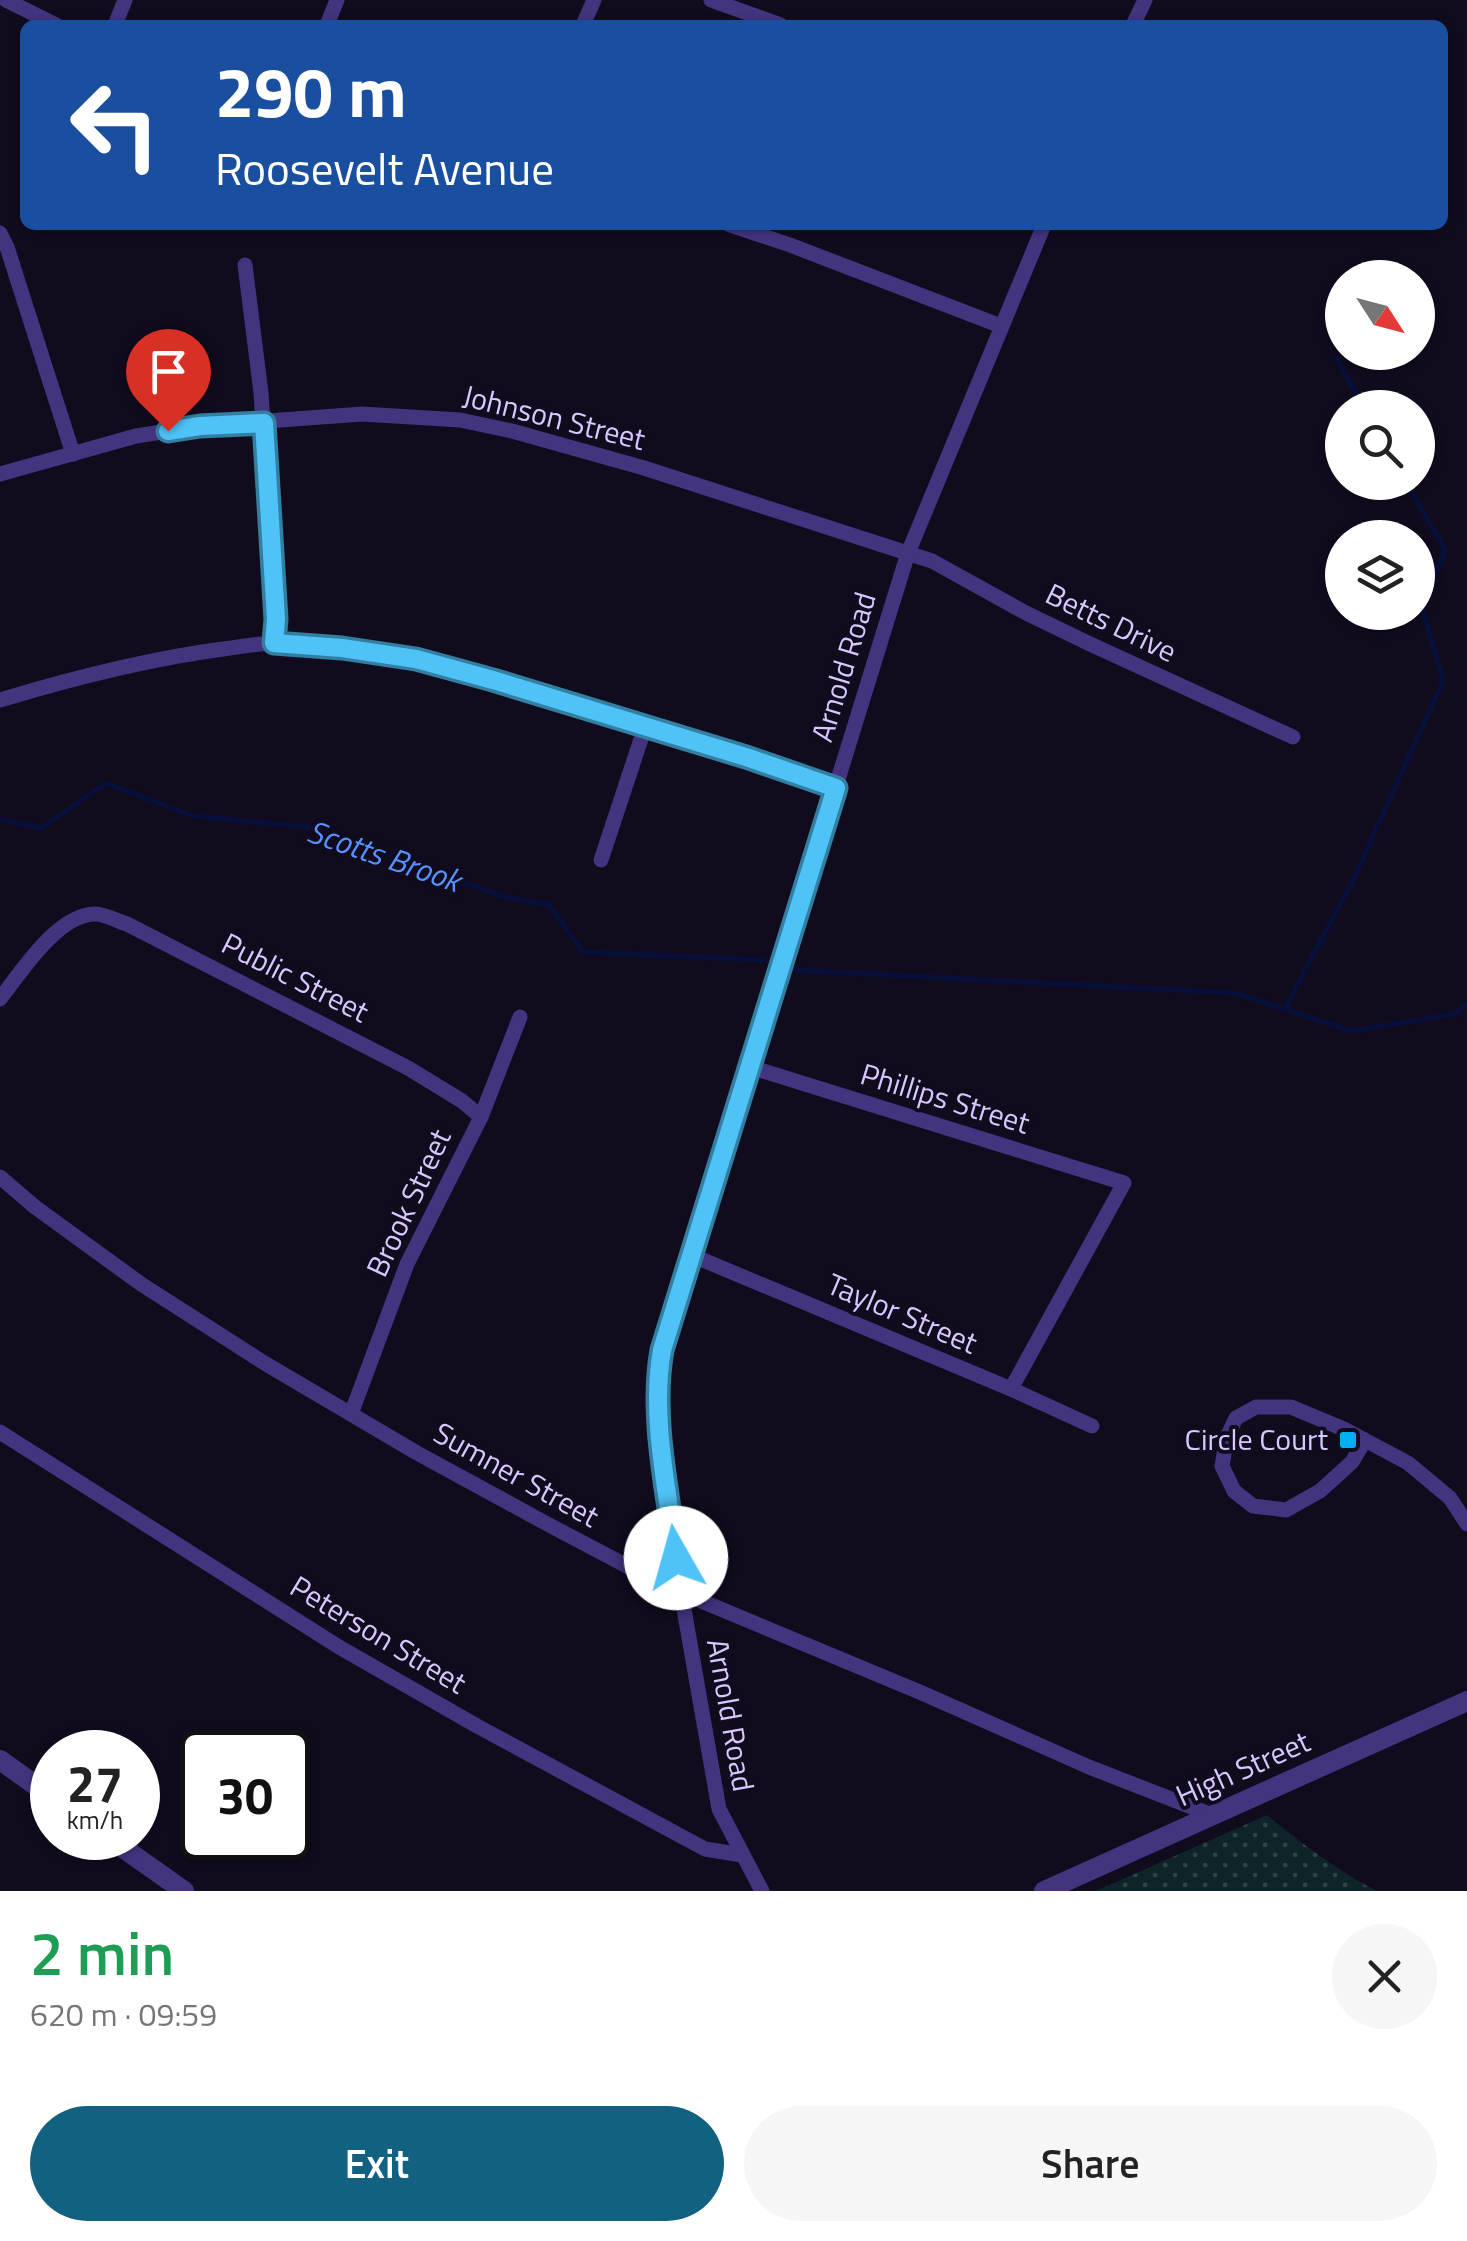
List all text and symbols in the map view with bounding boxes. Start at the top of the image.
text: 290 m [215,38,407,144]
icon: left [50,60,180,190]
text: Roosevelt Avenue [215,134,554,202]
north arrow [1325,260,1435,370]
map controls [1325,260,1435,630]
pin [126,329,211,432]
icon: arrive [141,344,196,399]
street label: Johnson Street [458,372,651,462]
button: search [1325,390,1435,500]
button: layers [1325,520,1435,630]
street label: Betts Drive [1038,571,1185,674]
street label: Arnold Road [798,586,888,747]
water label: Scotts Brook [301,806,471,905]
street label: Public Street [214,920,378,1034]
street label: Phillips Street [855,1051,1036,1146]
street label: Brook Street [354,1121,463,1284]
street label: Taylor Street [820,1261,985,1366]
street label: Sumner Street [425,1410,608,1539]
place label: Circle Court [1185,1416,1328,1462]
marker: Circle Court [1337,1429,1359,1451]
position arrow [624,1506,728,1610]
street label: Peterson Street [282,1563,476,1705]
street label: Arnold Road [695,1635,767,1795]
street label: High Street [1168,1718,1317,1818]
speed limit sign: 30 [180,1730,310,1860]
text: 27 [67,1745,123,1821]
text: km/h [67,1801,123,1839]
text: 2 min [30,1907,174,1998]
button: close [1332,1924,1437,2029]
text: 620 m · 09:59 [30,1990,217,2038]
button: Exit [30,2106,724,2221]
button: Share [744,2106,1437,2221]

